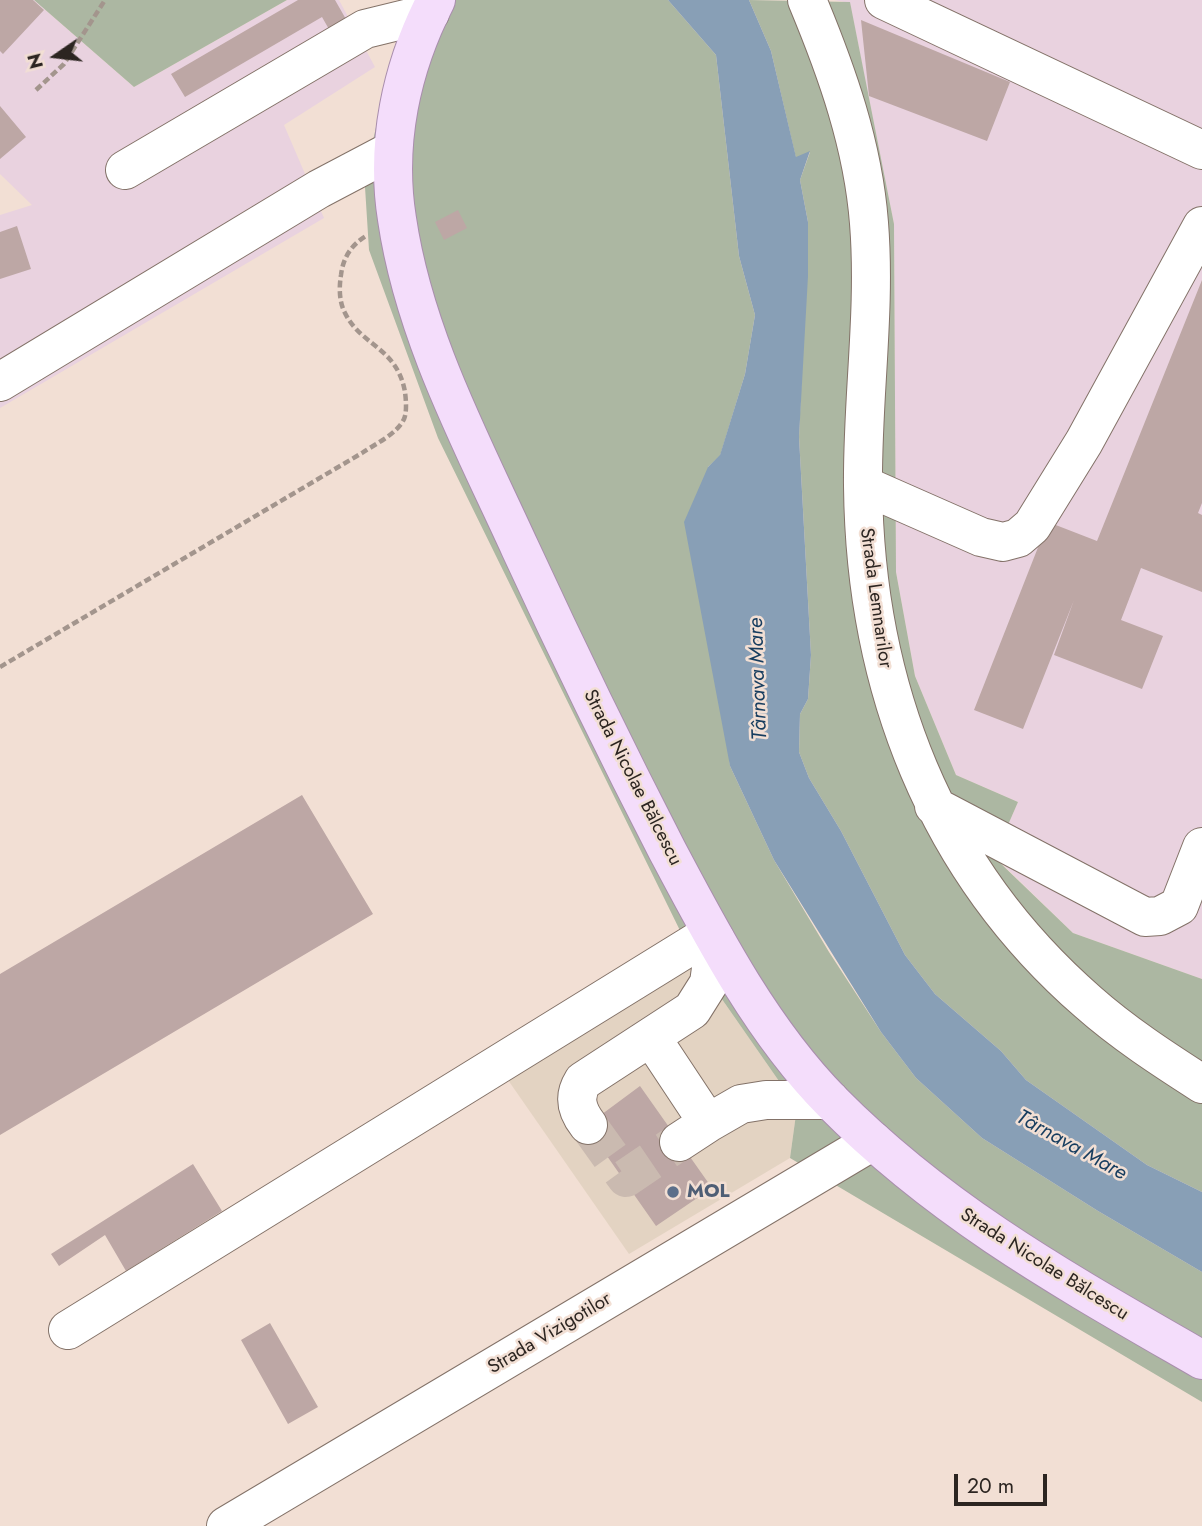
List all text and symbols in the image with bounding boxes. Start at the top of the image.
north arrow [21,21,91,91]
text: N [20,51,50,72]
street label: Strada Lemnarilor [854,526,896,670]
water label: Târnava Mare [744,617,774,741]
street label: Strada Nicolae Bălcescu [578,686,686,870]
water label: Târnava Mare [1011,1105,1131,1187]
place label: MOL [687,1181,730,1203]
marker: MOL [665,1184,681,1200]
street label: Strada Nicolae Bălcescu [956,1204,1132,1326]
street label: Strada Vizigotilor [484,1288,616,1380]
scale bar [957,1460,1050,1504]
text: 20 m [967,1471,1014,1501]

